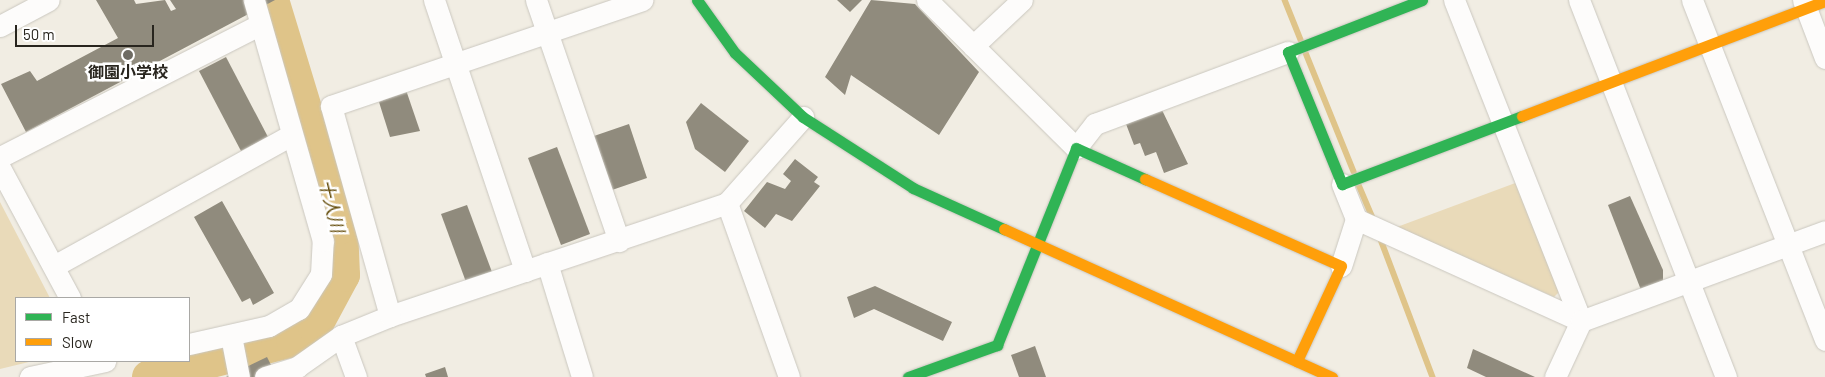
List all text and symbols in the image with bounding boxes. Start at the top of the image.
scale bar [18,15,156,47]
text: 50 m [23,25,55,43]
marker: 御園小学校 [122,49,134,61]
place label: 御園小学校 [88,62,168,82]
water label: 十人川 [315,177,349,235]
legend [15,297,190,362]
text: Fast [62,308,90,326]
text: Slow [62,333,93,351]

